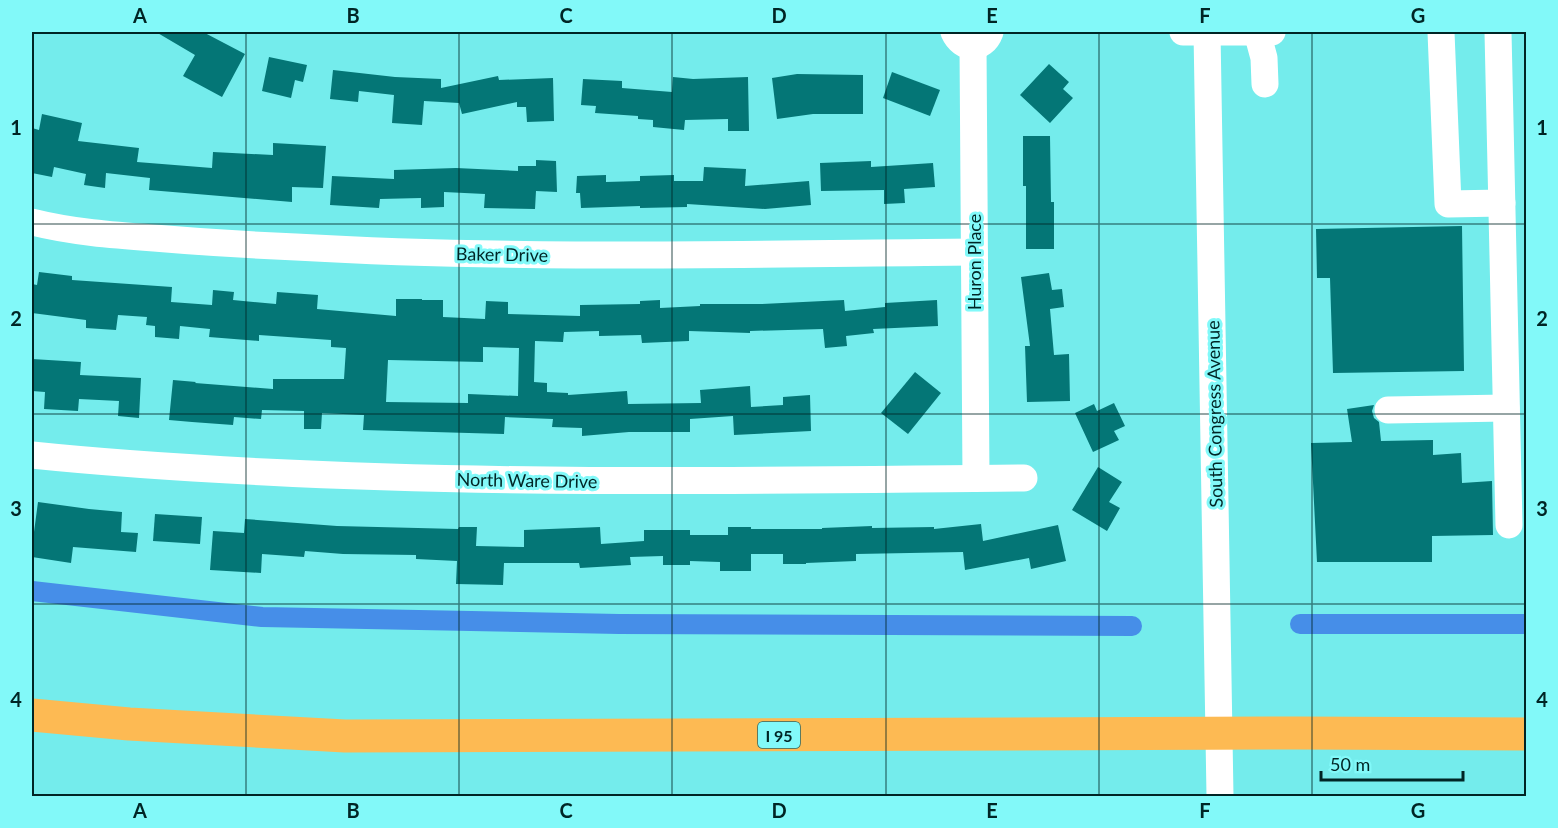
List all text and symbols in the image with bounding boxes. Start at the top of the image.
text: A [132,3,147,27]
text: B [346,3,360,27]
text: C [559,3,573,27]
text: D [771,3,787,27]
text: E [986,3,998,27]
text: F [1199,3,1211,27]
text: G [1411,3,1425,27]
text: 1 [10,115,22,139]
text: 1 [1536,115,1548,139]
street label: Huron Place [963,214,985,310]
street label: Baker Drive [456,242,548,266]
text: 2 [10,306,22,330]
text: 2 [1536,306,1548,330]
street label: South Congress Avenue [1201,320,1227,508]
street label: North Ware Drive [456,468,598,492]
text: 3 [10,496,22,520]
text: 3 [1536,496,1548,520]
text: 4 [10,687,22,711]
text: 4 [1536,687,1548,711]
road number: I 95 [758,722,800,748]
scale bar [1321,744,1464,782]
text: 50 m [1330,753,1370,775]
text: A [132,798,147,822]
text: B [346,798,360,822]
text: C [559,798,573,822]
text: D [771,798,787,822]
text: E [986,798,998,822]
text: F [1199,798,1211,822]
text: G [1411,798,1425,822]

